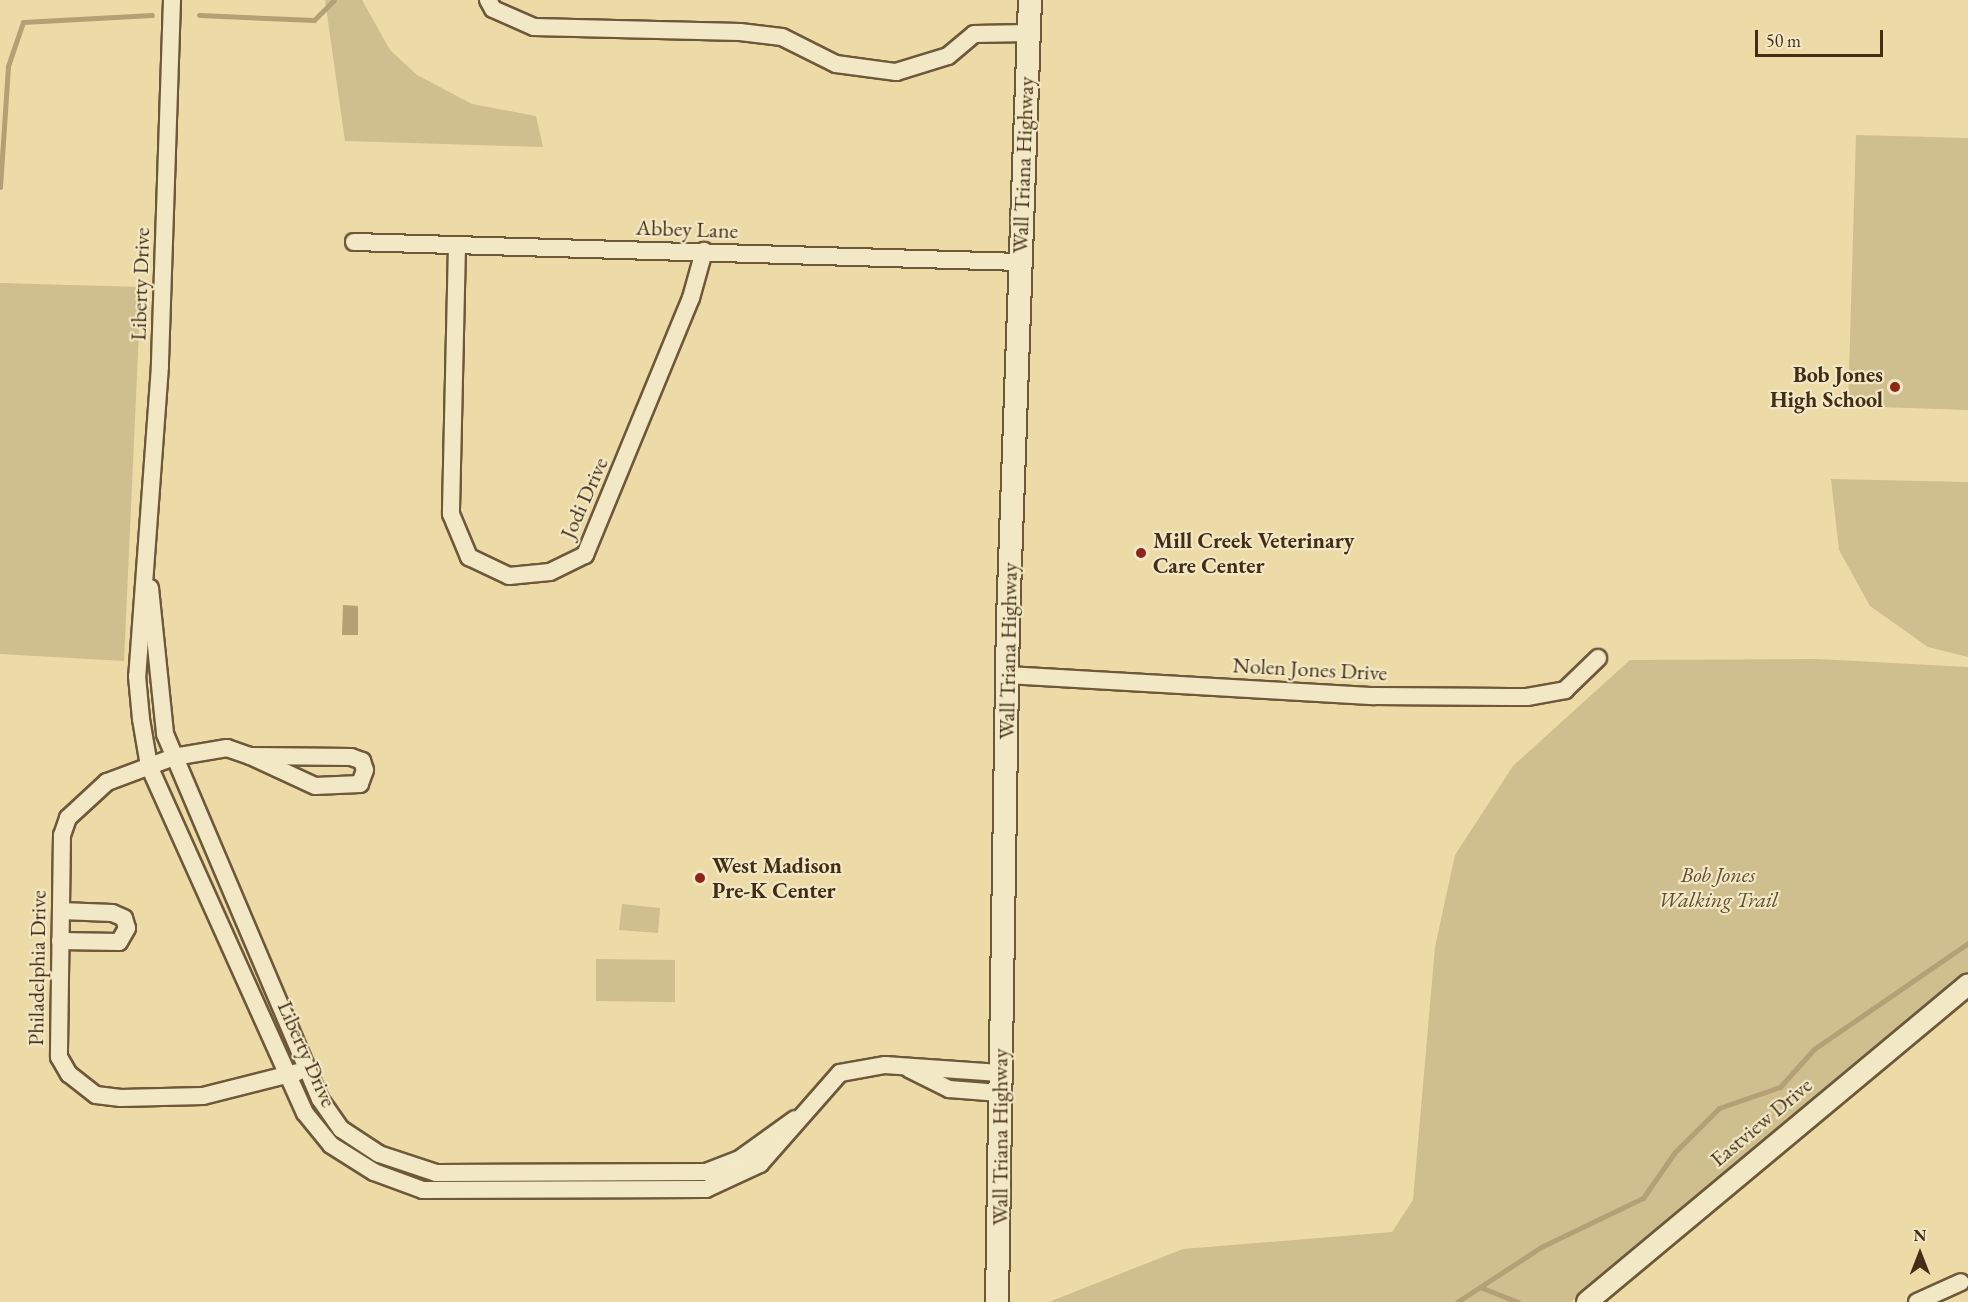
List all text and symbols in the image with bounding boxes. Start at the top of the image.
scale bar [1758,18,1886,56]
text: 50 m [1766,29,1801,52]
street label: Wall Triana Highway [1007,76,1039,254]
street label: Abbey Lane [635,214,739,244]
street label: Liberty Drive [125,227,155,341]
place label: Bob Jones High School [1770,361,1883,412]
marker: Bob Jones High School [1888,380,1902,394]
street label: Jodi Drive [554,453,614,543]
place label: Mill Creek Veterinary Care Center [1153,527,1354,578]
marker: Mill Creek Veterinary Care Center [1134,546,1148,560]
street label: Wall Triana Highway [993,562,1023,740]
street label: Nolen Jones Drive [1232,652,1388,686]
place label: West Madison Pre-K Center [712,852,842,903]
park label: Bob Jones Walking Trail [1658,861,1778,912]
marker: West Madison Pre-K Center [693,871,707,885]
street label: Philadelphia Drive [22,890,52,1046]
street label: Liberty Drive [272,997,342,1111]
street label: Wall Triana Highway [987,1048,1013,1226]
street label: Eastview Drive [1705,1072,1817,1172]
north arrow [1890,1224,1950,1284]
text: N [1914,1225,1926,1246]

